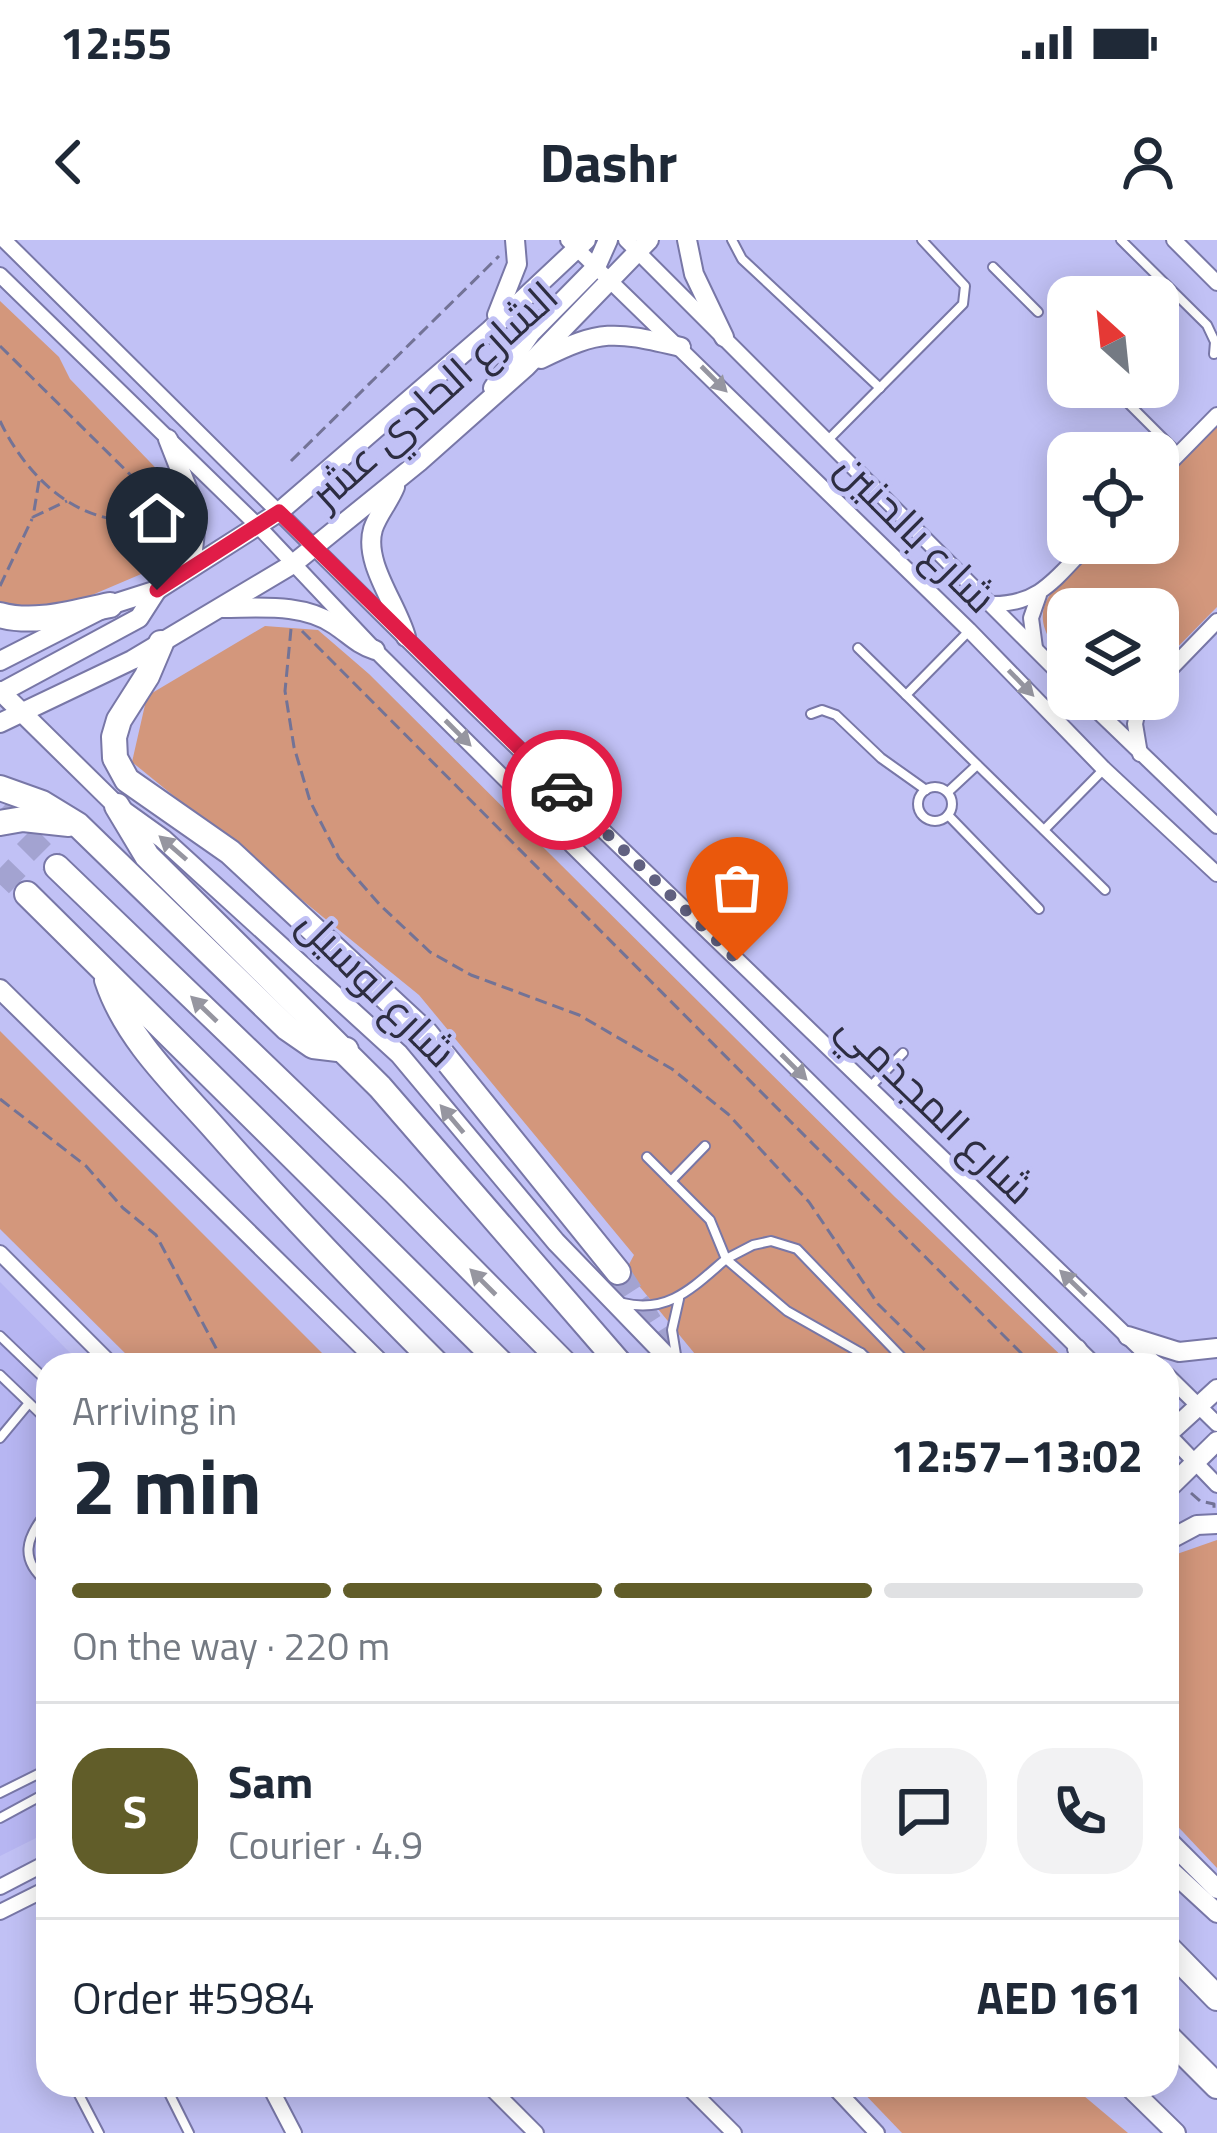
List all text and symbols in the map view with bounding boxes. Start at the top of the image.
text: 12:55 [60,8,172,76]
text: Dashr [540,121,677,203]
icon: back [36,129,102,195]
icon: person [1115,129,1181,195]
street label: الشارع الحادي عشر [293,265,573,526]
north arrow [1047,276,1179,408]
map controls [1047,276,1179,720]
one-way arrow [699,364,728,392]
button: locate [1047,432,1179,564]
street label: شارع بالحنين [822,437,1012,627]
pin [106,467,208,590]
icon: home [124,485,190,551]
button: layers [1047,588,1179,720]
one-way arrow [1006,668,1034,697]
one-way arrow [444,719,472,747]
courier [502,730,622,850]
icon: car [529,757,595,823]
one-way arrow [158,835,188,862]
pin [686,837,788,960]
icon: bag [704,855,770,921]
street label: شارع لوسيل [284,893,472,1081]
one-way arrow [190,996,219,1024]
street label: شارع المجدمي [822,996,1050,1220]
one-way arrow [780,1053,808,1081]
one-way arrow [440,1104,465,1135]
one-way arrow [469,1268,497,1296]
one-way arrow [1059,1270,1088,1298]
text: Arriving in [72,1381,237,1440]
text: 12:57–13:02 [891,1421,1143,1489]
text: 2 min [72,1426,262,1544]
text: On the way · 220 m [72,1616,390,1675]
text: Sam [228,1747,313,1815]
button: chat [861,1748,987,1874]
button: phone [1017,1748,1143,1874]
text: S [123,1777,147,1845]
text: Courier · 4.9 [228,1815,423,1874]
text: Order #5984 [72,1963,315,2031]
text: AED 161 [977,1963,1143,2031]

